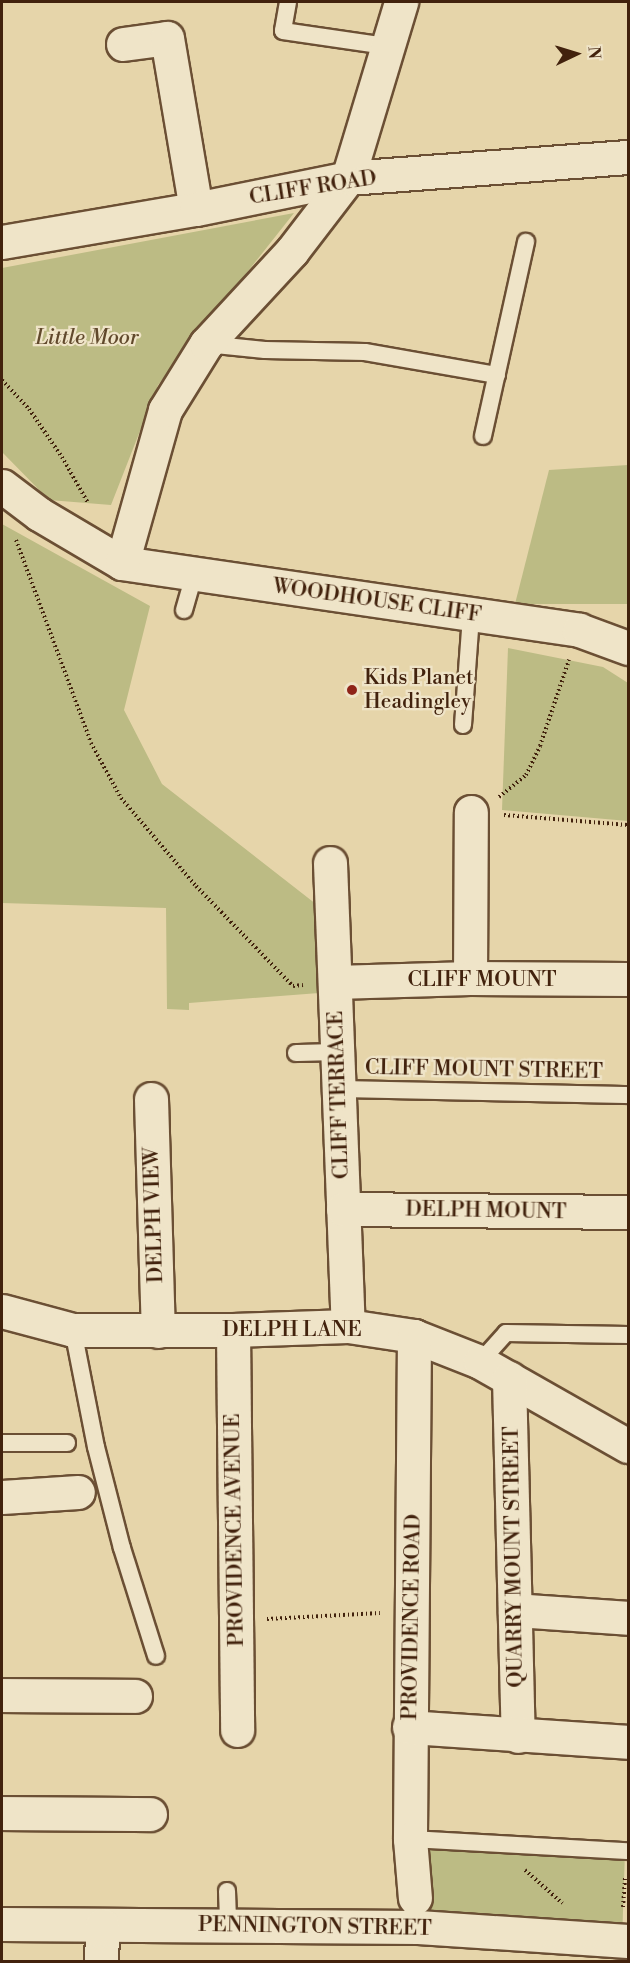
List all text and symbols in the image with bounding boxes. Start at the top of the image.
north arrow [546,24,606,84]
text: N [584,46,604,60]
street label: CLIFF ROAD [247,165,379,211]
park label: Little Moor [35,325,139,351]
street label: WOODHOUSE CLIFF [271,574,483,628]
place label: Kids Planet Headingley [364,665,473,715]
marker: Kids Planet Headingley [345,683,359,697]
street label: CLIFF MOUNT [407,967,557,993]
street label: CLIFF TERRACE [323,1010,355,1180]
street label: CLIFF MOUNT STREET [365,1055,603,1085]
street label: DELPH VIEW [139,1147,169,1283]
street label: DELPH MOUNT [405,1197,567,1225]
street label: DELPH LANE [222,1317,362,1343]
street label: PROVIDENCE AVENUE [220,1413,250,1647]
street label: QUARRY MOUNT STREET [499,1426,529,1688]
street label: PROVIDENCE ROAD [398,1514,426,1720]
street label: PENNINGTON STREET [198,1912,432,1942]

